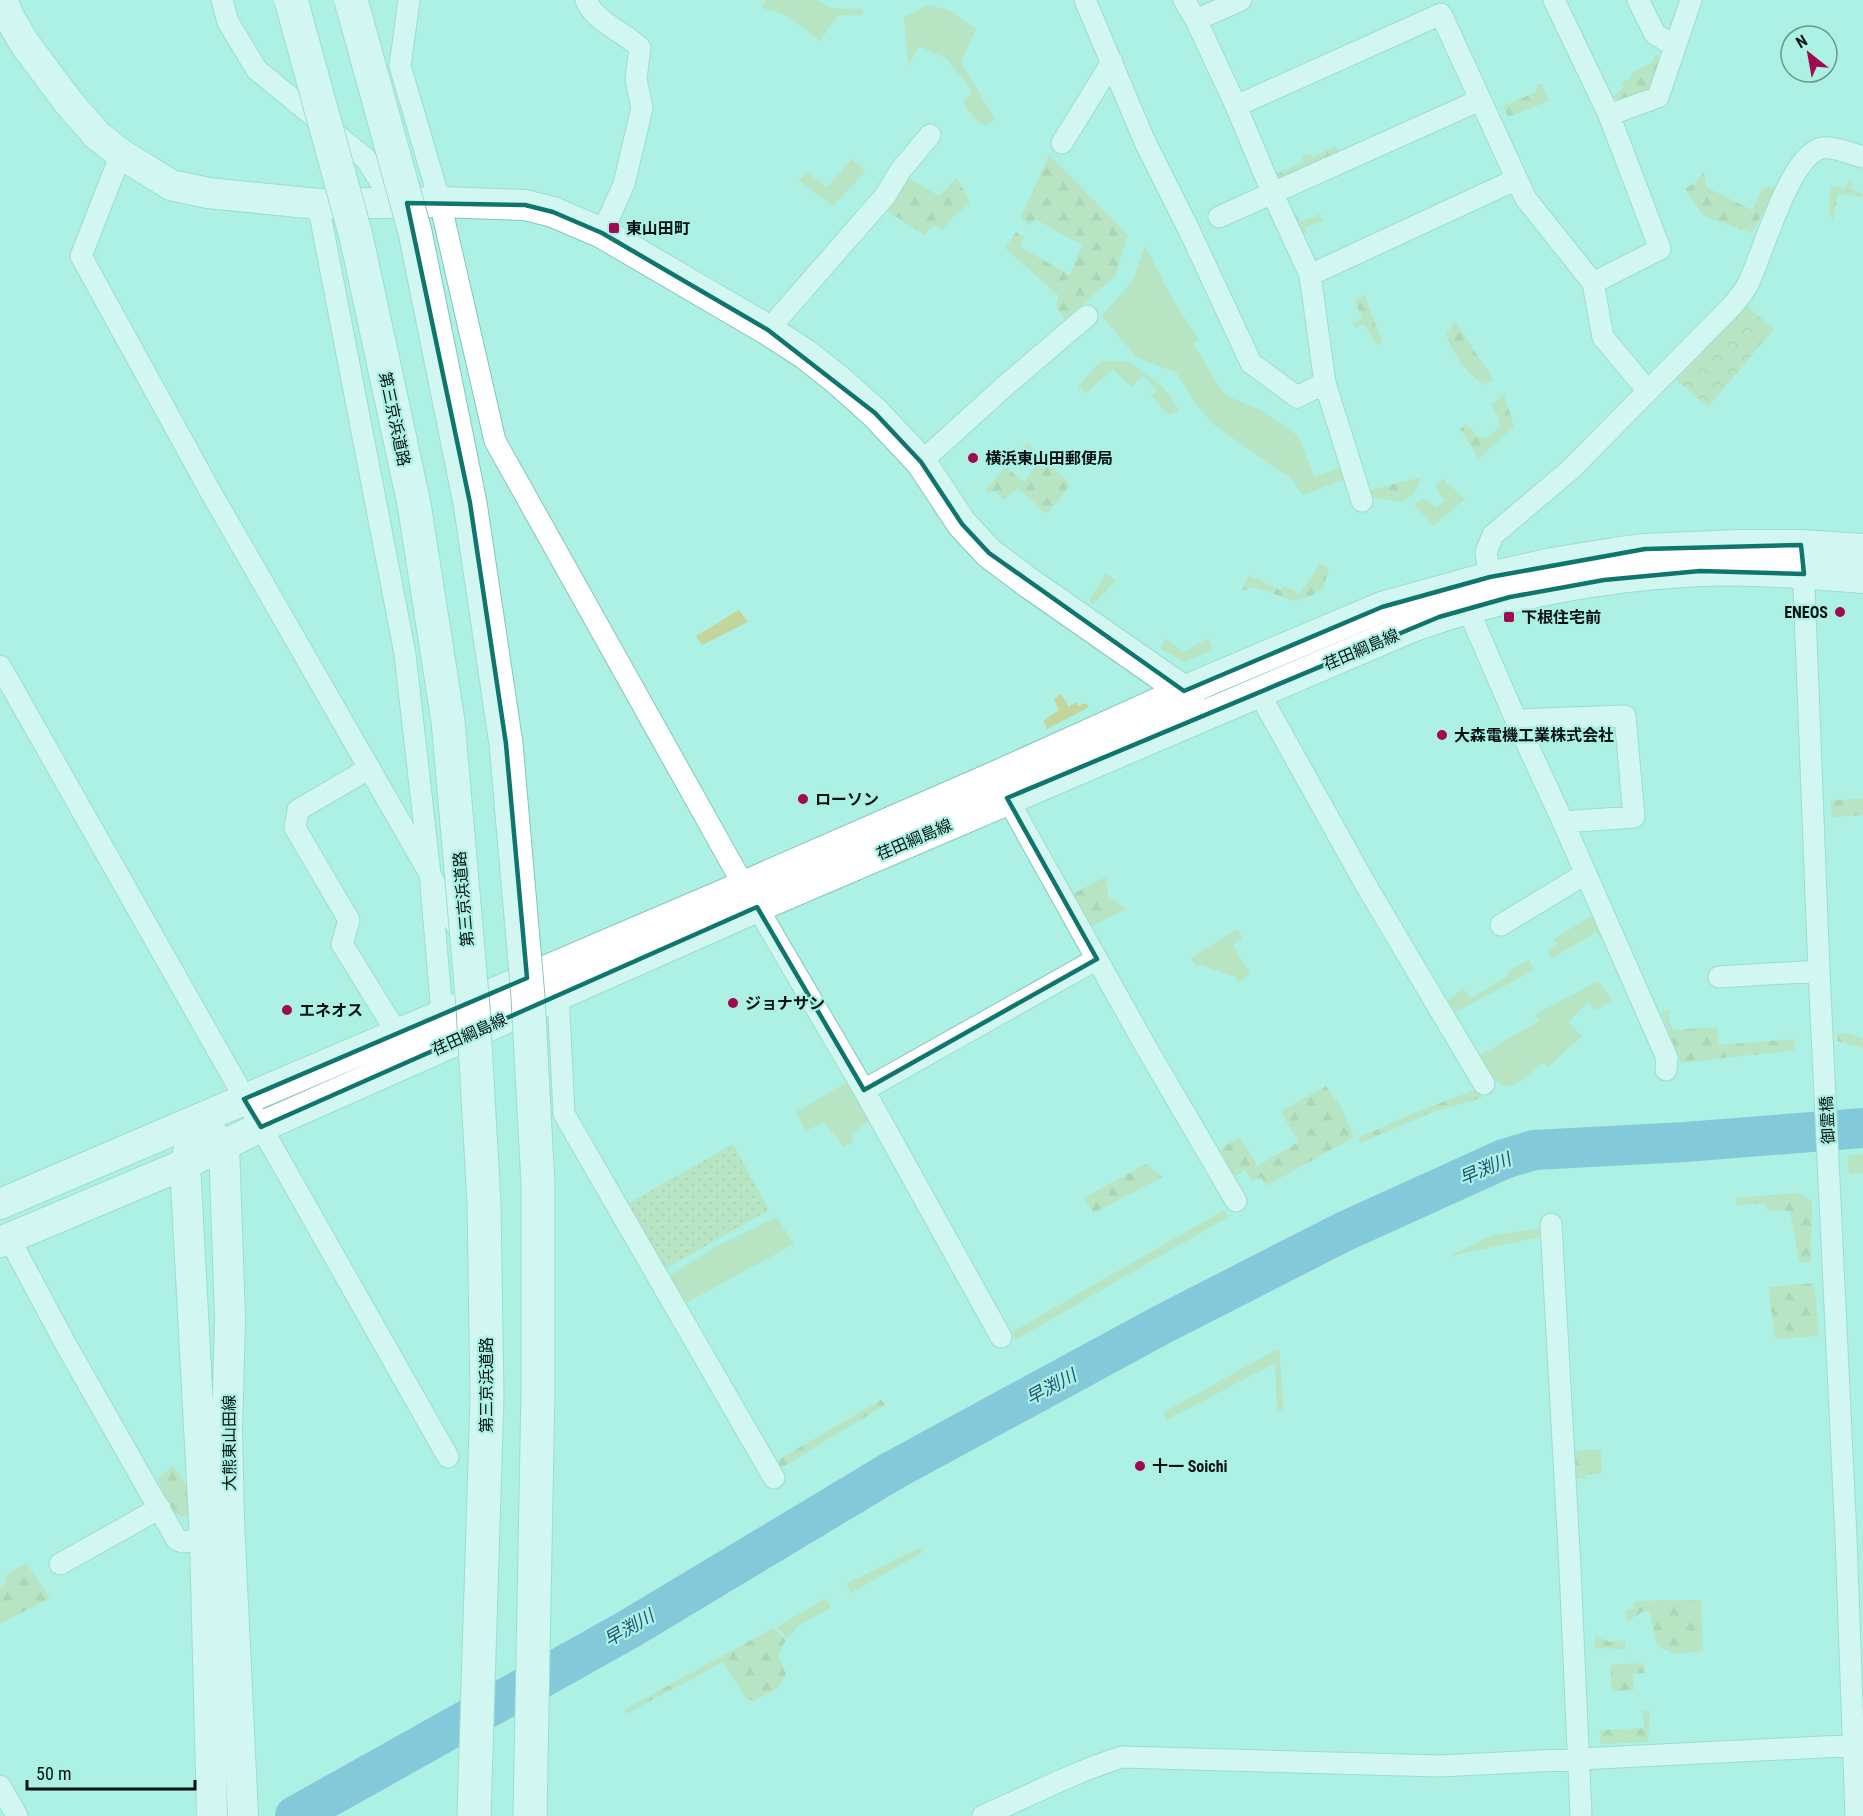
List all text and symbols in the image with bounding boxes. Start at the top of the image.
north arrow [1779,24,1839,84]
text: N [1792,31,1811,52]
place label: 東山田町 [626,219,690,238]
marker: 東山田町 [607,221,621,235]
street label: 第三京浜道路 [375,370,414,468]
place label: 横浜東山田郵便局 [985,449,1113,468]
marker: 横浜東山田郵便局 [966,451,980,465]
place label: ENEOS [1784,603,1828,622]
marker: ENEOS [1833,605,1847,619]
place label: 下根住宅前 [1521,608,1601,627]
marker: 下根住宅前 [1502,610,1516,624]
street label: 荏田綱島線 [1321,625,1402,674]
place label: 大森電機工業株式会社 [1454,726,1614,745]
marker: 大森電機工業株式会社 [1435,728,1449,742]
place label: ローソン [815,790,879,809]
marker: ローソン [796,792,810,806]
street label: 荏田綱島線 [874,815,955,864]
street label: 第三京浜道路 [450,850,477,948]
place label: ジョナサン [745,994,825,1013]
marker: ジョナサン [726,996,740,1010]
place label: エネオス [299,1001,363,1020]
marker: エネオス [280,1003,294,1017]
street label: 荏田綱島線 [429,1010,510,1059]
street label: 御霊橋 [1817,1096,1838,1144]
water label: 早渕川 [1456,1148,1516,1189]
street label: 第三京浜道路 [477,1337,496,1433]
water label: 早渕川 [1022,1364,1081,1409]
street label: 大熊東山田線 [220,1395,239,1491]
place label: 十一 Soichi [1152,1457,1228,1476]
marker: 十一 Soichi [1133,1459,1147,1473]
water label: 早渕川 [600,1604,659,1650]
scale bar [27,1753,195,1791]
text: 50 m [36,1763,71,1784]

